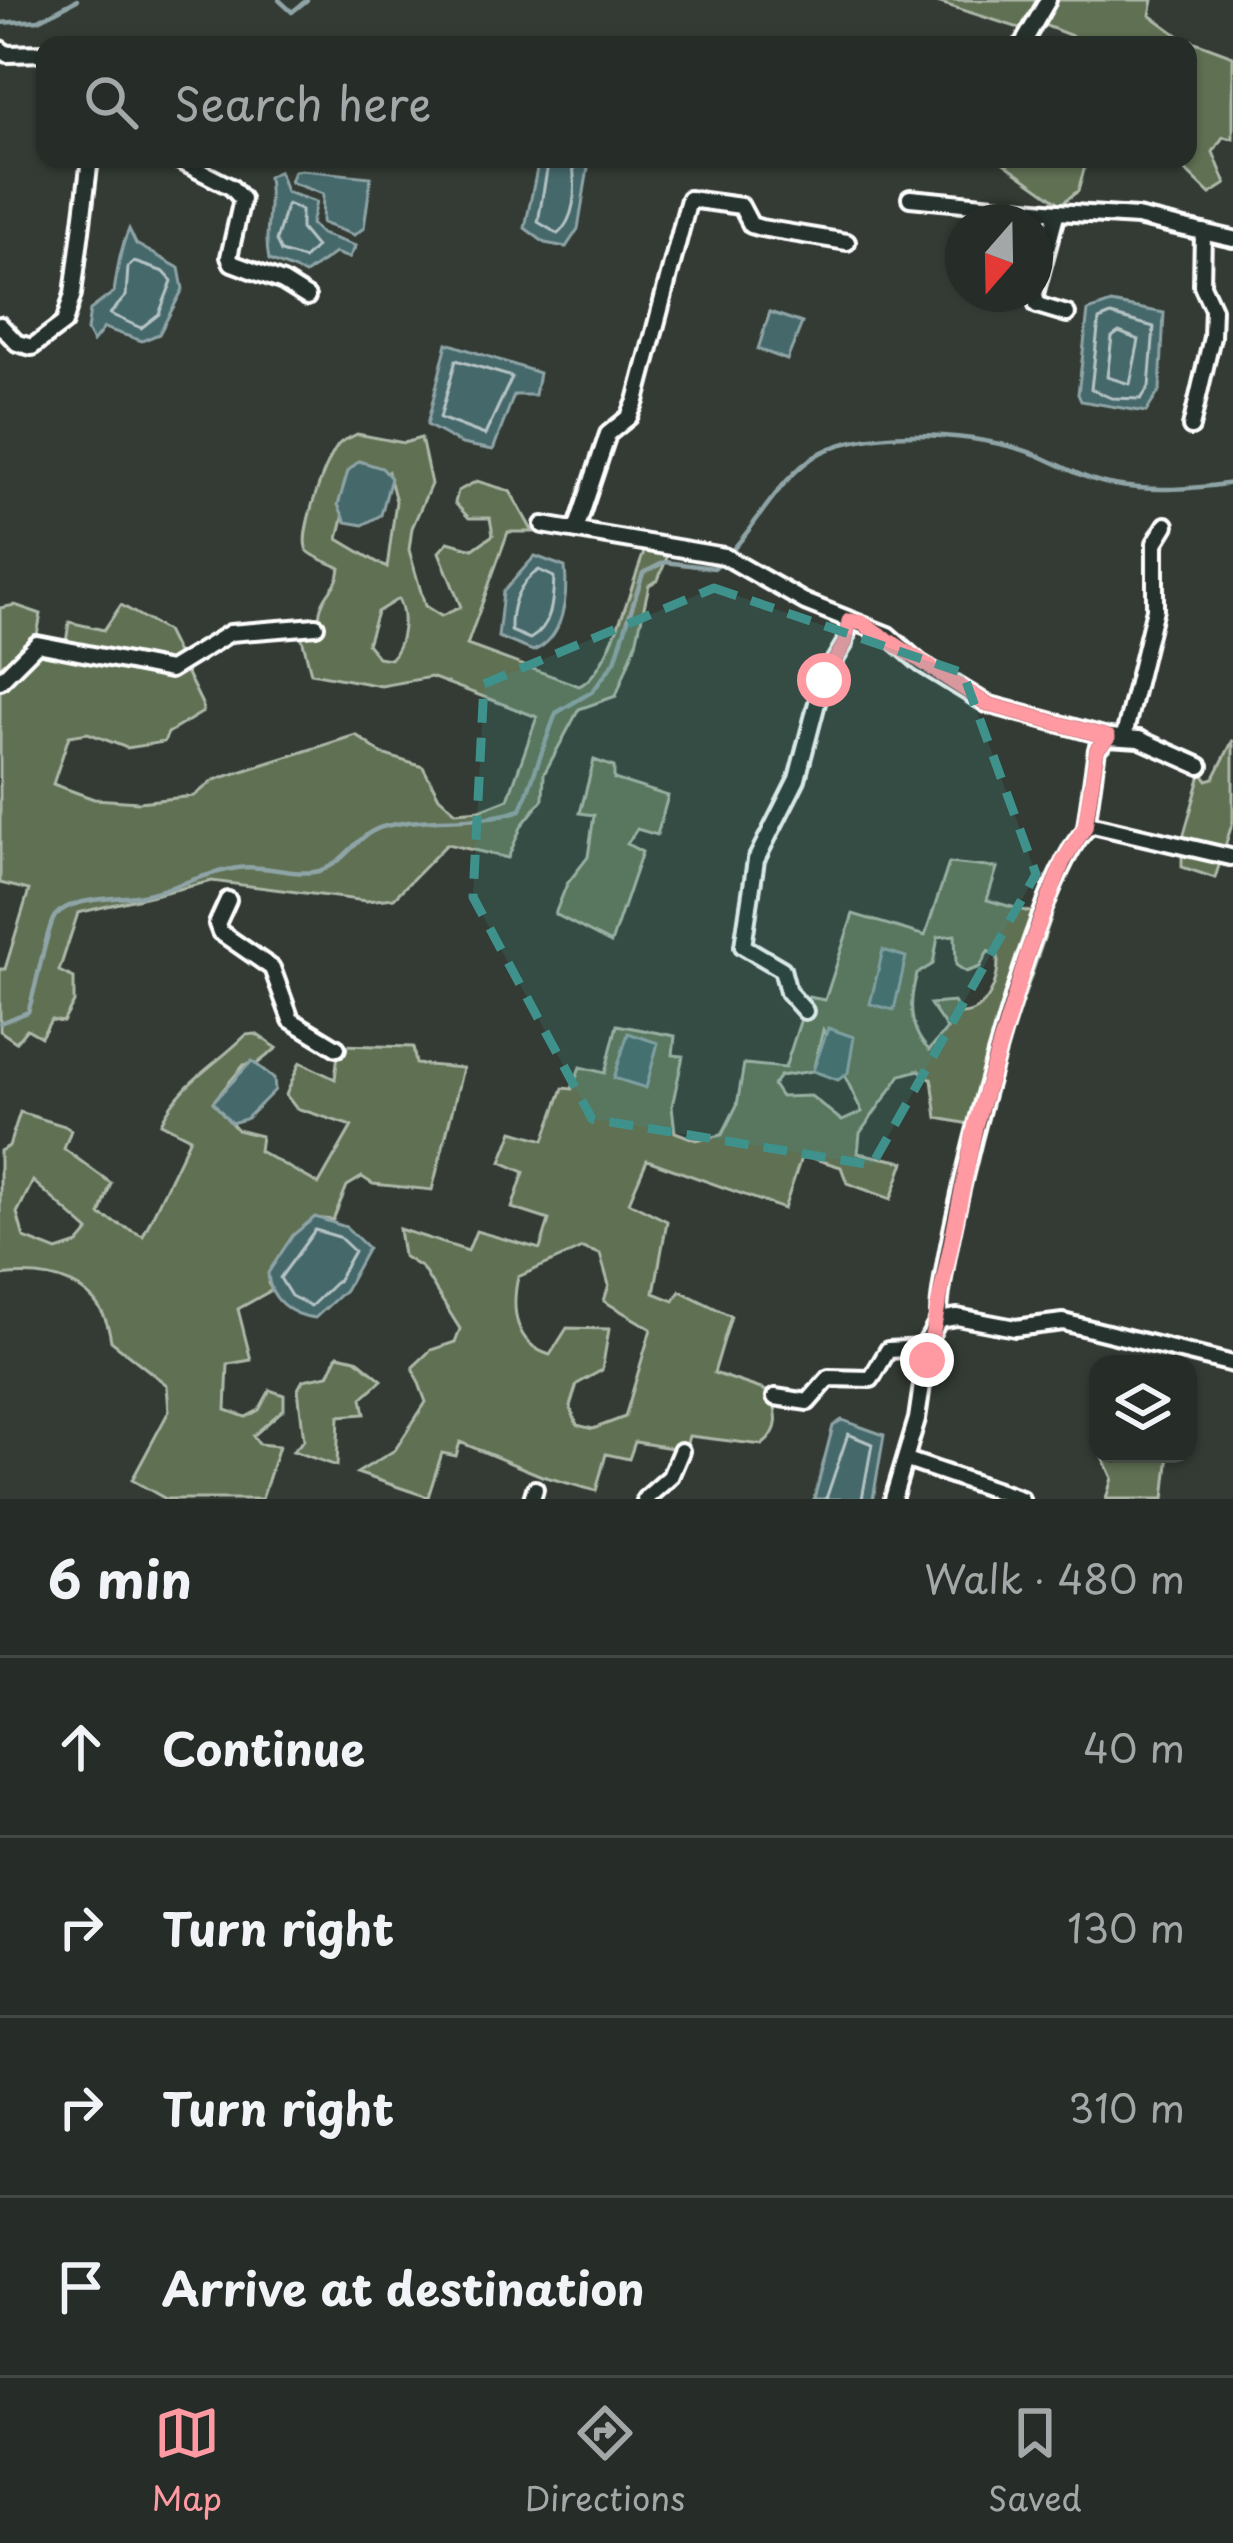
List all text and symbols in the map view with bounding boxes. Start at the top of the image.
search box [36,36,1197,168]
text: Search here [174,68,431,136]
icon: search [78,69,144,135]
north arrow [945,204,1053,312]
route start [797,653,851,707]
route end [900,1333,954,1387]
map controls [1089,1355,1197,1463]
button: layers [1089,1355,1197,1463]
text: 6 min [48,1539,192,1616]
text: Walk · 480 m [924,1548,1185,1607]
text: Continue [162,1713,365,1781]
icon: ahead [48,1714,114,1780]
text: 40 m [1083,1717,1185,1776]
text: Turn right [162,1893,394,1961]
icon: right [48,1894,114,1960]
text: 130 m [1067,1897,1185,1956]
text: Turn right [162,2073,394,2141]
icon: right [48,2074,114,2140]
text: 310 m [1068,2077,1185,2136]
text: Arrive at destination [162,2253,645,2321]
icon: arrive [48,2254,114,2320]
tab: Map [151,2400,222,2522]
tab: Directions [525,2400,685,2522]
tab: Saved [988,2400,1082,2522]

